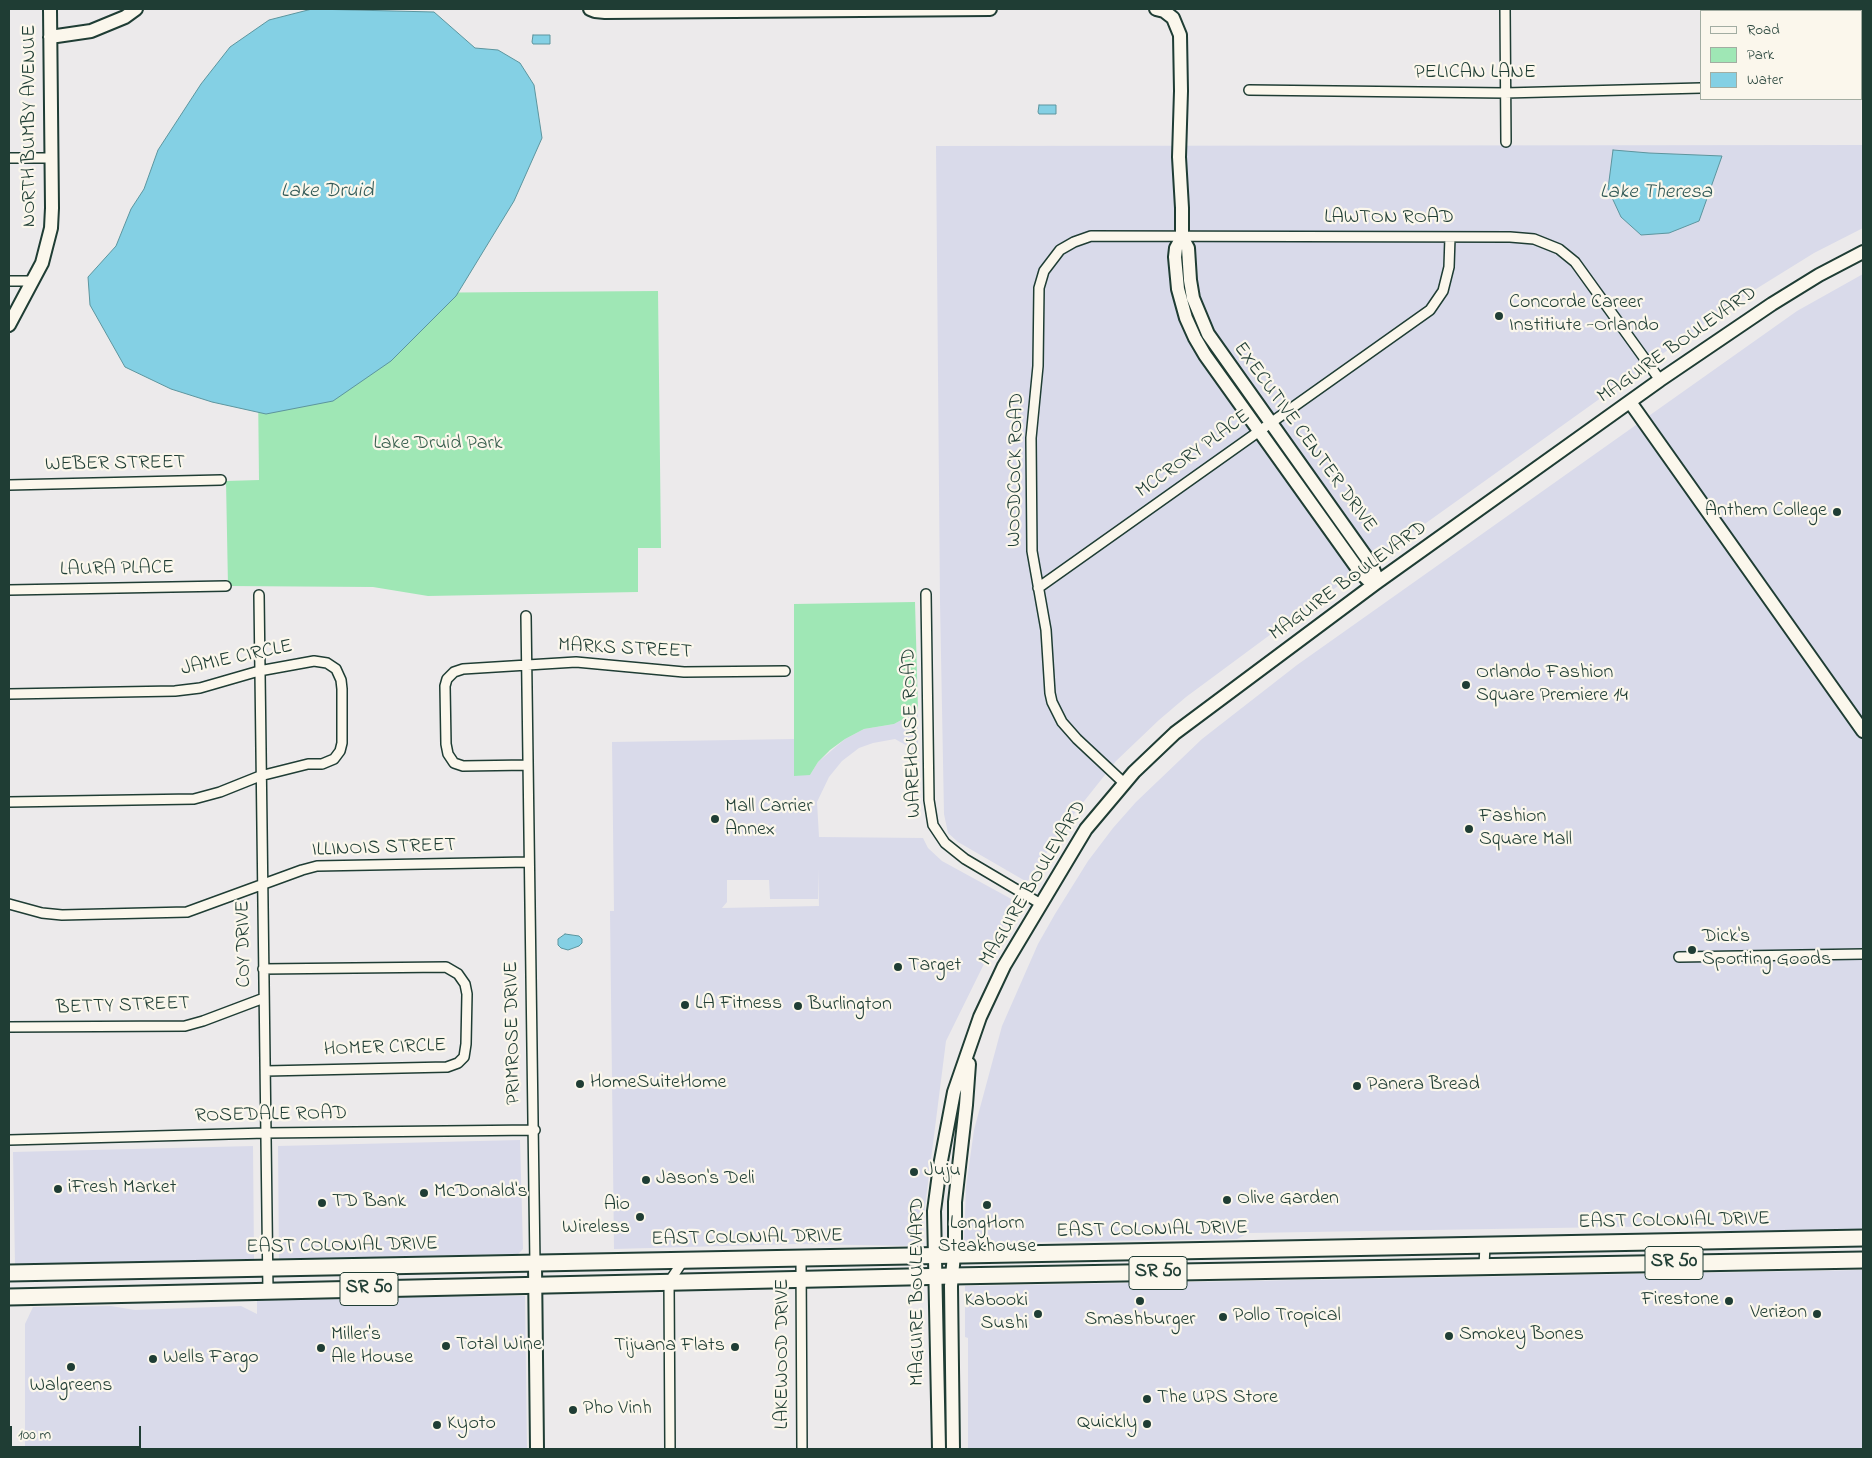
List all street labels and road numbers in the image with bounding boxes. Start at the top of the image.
street label: NORTH BUMBY AVENUE [19,25,43,227]
street label: PELICAN LANE [1414,62,1536,86]
street label: LAWTON ROAD [1324,207,1454,231]
street label: MAGUIRE BOULEVARD [1594,282,1762,410]
street label: EXECUTIVE CENTER DRIVE [1227,338,1381,538]
street label: WOODCOCK ROAD [1004,393,1030,547]
street label: MCCRORY PLACE [1132,406,1256,504]
street label: WEBER STREET [45,452,185,478]
street label: MAGUIRE BOULEVARD [1266,517,1432,647]
street label: LAURA PLACE [60,557,174,583]
street label: JAMIE CIRCLE [179,635,295,683]
street label: MARKS STREET [557,635,693,665]
street label: WAREHOUSE ROAD [898,648,928,818]
street label: MAGUIRE BOULEVARD [975,797,1093,971]
street label: ILLINOIS STREET [311,834,457,864]
street label: COY DRIVE [232,900,258,988]
street label: PRIMROSE DRIVE [501,961,527,1105]
street label: BETTY STREET [56,993,190,1021]
street label: HOMER CIRCLE [323,1035,447,1063]
street label: ROSEDALE ROAD [195,1103,347,1129]
street label: MAGUIRE BOULEVARD [907,1198,931,1386]
street label: EAST COLONIAL DRIVE [1578,1208,1770,1236]
street label: EAST COLONIAL DRIVE [1056,1217,1248,1245]
street label: EAST COLONIAL DRIVE [651,1225,843,1253]
street label: EAST COLONIAL DRIVE [246,1233,438,1261]
road number: SR 50 [1645,1246,1703,1280]
road number: SR 50 [1129,1256,1187,1290]
road number: SR 50 [340,1272,398,1306]
street label: LAKEWOOD DRIVE [772,1279,796,1429]

